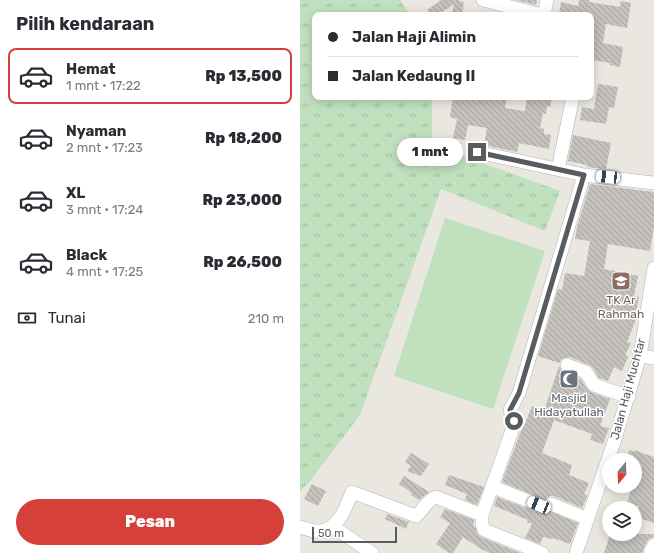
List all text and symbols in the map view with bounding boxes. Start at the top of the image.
text: Pilih kendaraan [16,13,154,35]
text: Jalan Haji Alimin [352,28,476,46]
icon: car [18,58,54,94]
text: Hemat [66,60,116,78]
text: Rp 13,500 [205,67,282,85]
text: Jalan Kedaung II [352,67,475,85]
text: 1 mnt · 17:22 [66,78,141,93]
icon: car [18,120,54,156]
text: Nyaman [66,122,127,140]
text: Rp 18,200 [205,129,282,147]
callout: 1 mnt [397,138,463,166]
text: 2 mnt · 17:23 [66,140,143,155]
route end [468,143,486,161]
text: 1 mnt [412,144,448,159]
car [595,170,621,184]
icon: car [18,182,54,218]
text: XL [66,184,85,202]
text: Rp 23,000 [203,191,282,209]
text: 3 mnt · 17:24 [66,202,143,217]
icon: car [18,244,54,280]
text: Black [66,246,107,264]
text: Rp 26,500 [203,253,282,271]
text: 4 mnt · 17:25 [66,264,143,279]
school or university icon: TK Ar Rahmah [610,270,632,292]
place label: TK Ar Rahmah [598,293,644,321]
icon: cash [16,307,38,329]
text: Tunai [48,309,86,327]
text: 210 m [248,311,284,326]
street label: Jalan Haji Muchtar [608,336,648,441]
mosque icon: Masjid Hidayatullah [558,368,580,390]
place label: Masjid Hidayatullah [534,391,604,419]
route start [505,412,523,430]
north arrow [602,453,642,493]
map controls [602,453,642,541]
car [526,495,552,515]
button: Pesan [16,499,284,545]
button: layers [602,501,642,541]
scale bar [312,525,397,544]
text: 50 m [318,527,344,540]

